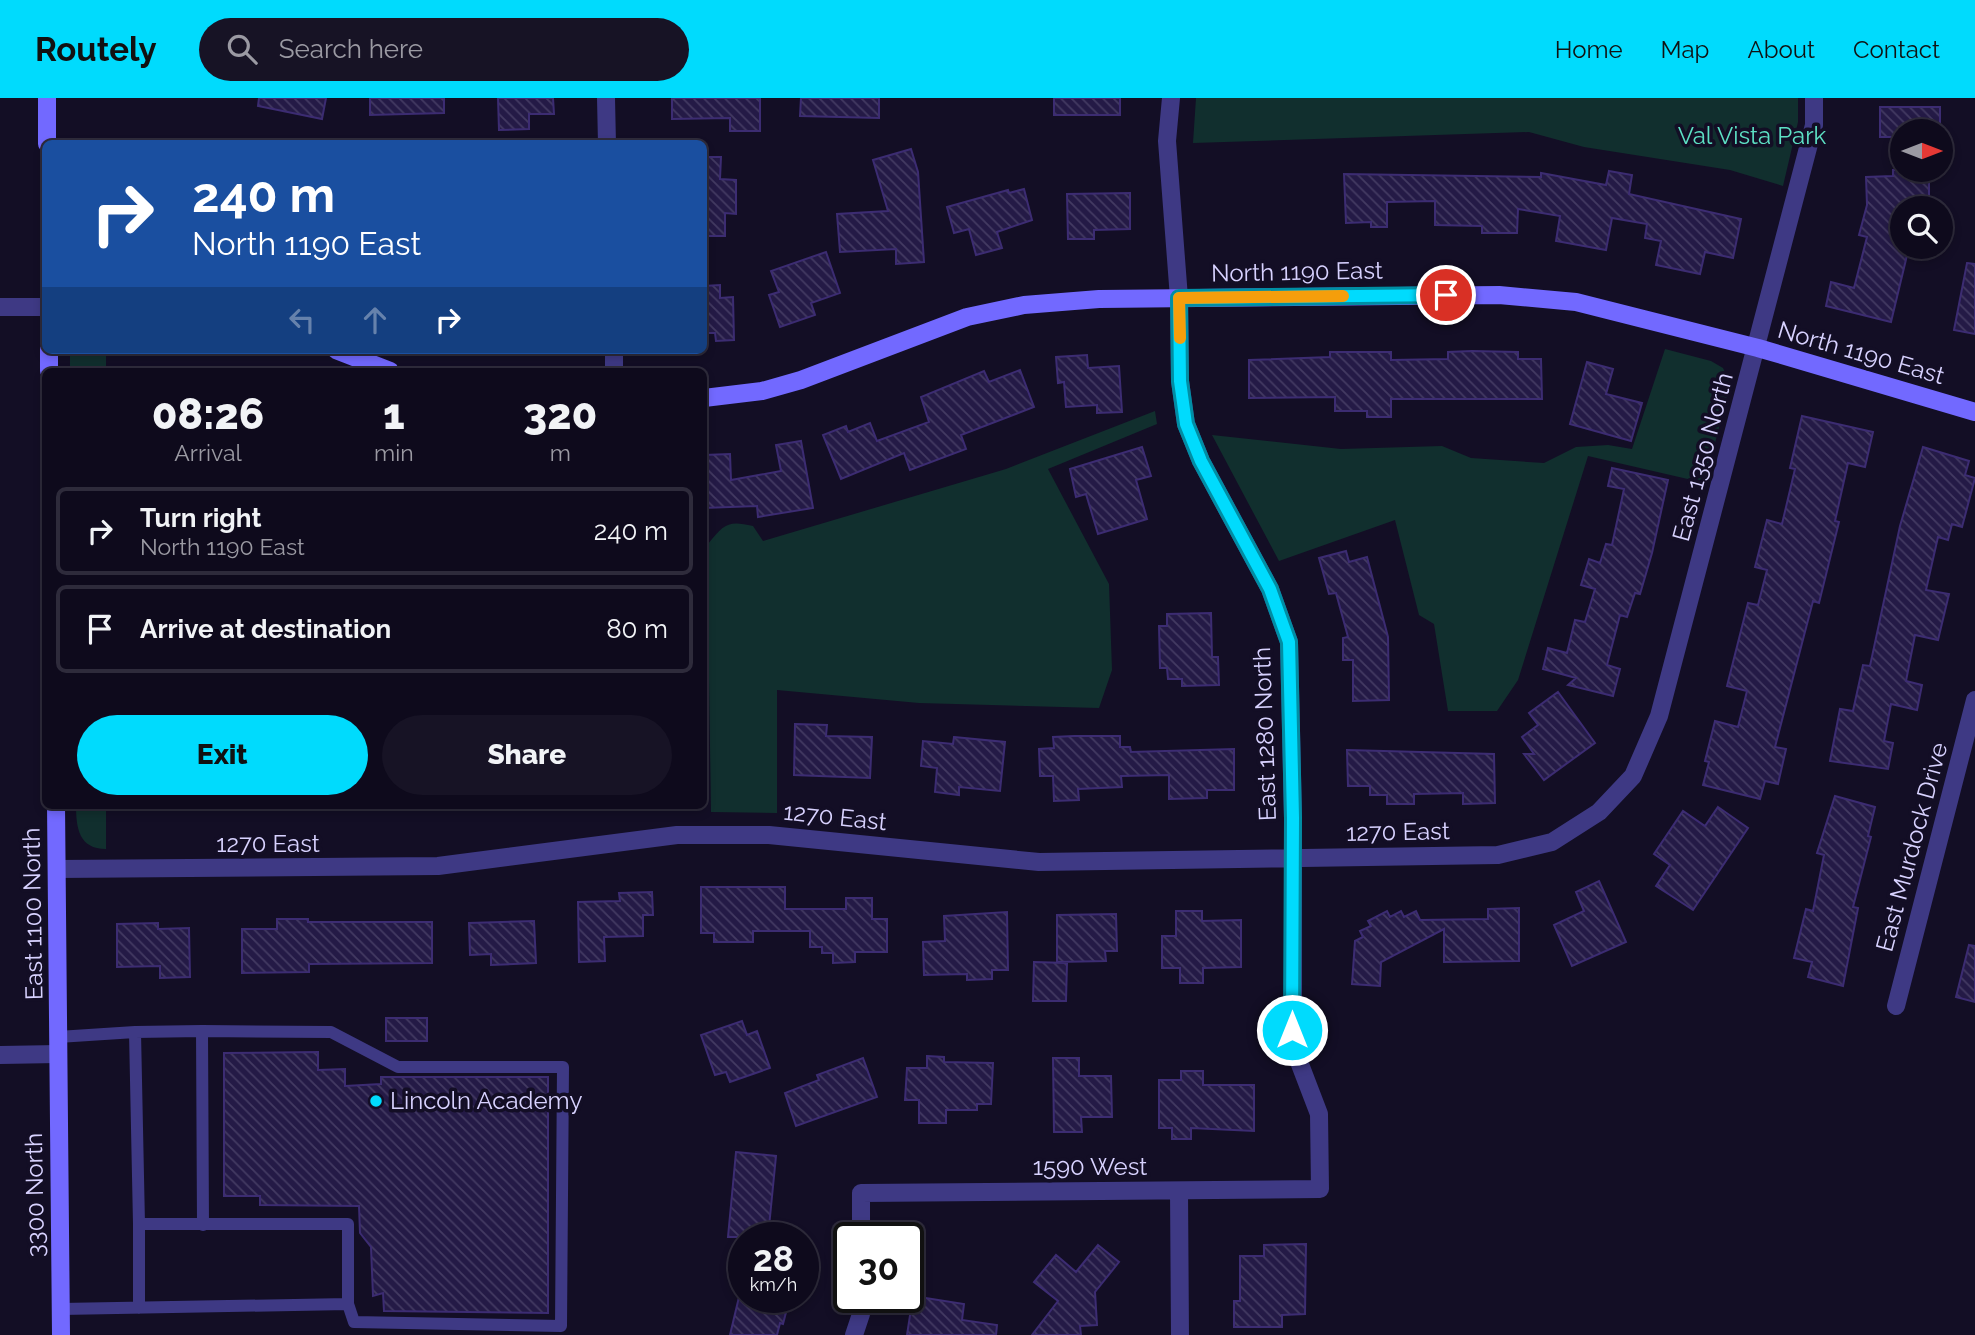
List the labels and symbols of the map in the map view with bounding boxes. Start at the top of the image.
north arrow [1890,119,1953,182]
park label: Val Vista Park [1678,121,1827,150]
street label: North 1190 East [1211,256,1383,287]
pin [1416,265,1476,325]
street label: North 1190 East [1775,315,1948,390]
street label: East 1350 North [1666,369,1739,544]
street label: East 1280 North [1247,646,1282,822]
street label: East Murdock Drive [1870,739,1953,955]
street label: 1270 East [782,797,888,836]
street label: 1270 East [1346,816,1450,847]
street label: East 1100 North [16,828,49,1000]
street label: 1270 East [216,829,320,858]
position arrow [1255,993,1329,1067]
place label: Lincoln Academy [390,1086,582,1115]
marker: Lincoln Academy [368,1093,384,1109]
street label: 3300 North [19,1133,50,1257]
street label: 1590 West [1033,1152,1147,1181]
speed limit sign: 30 [833,1222,924,1313]

